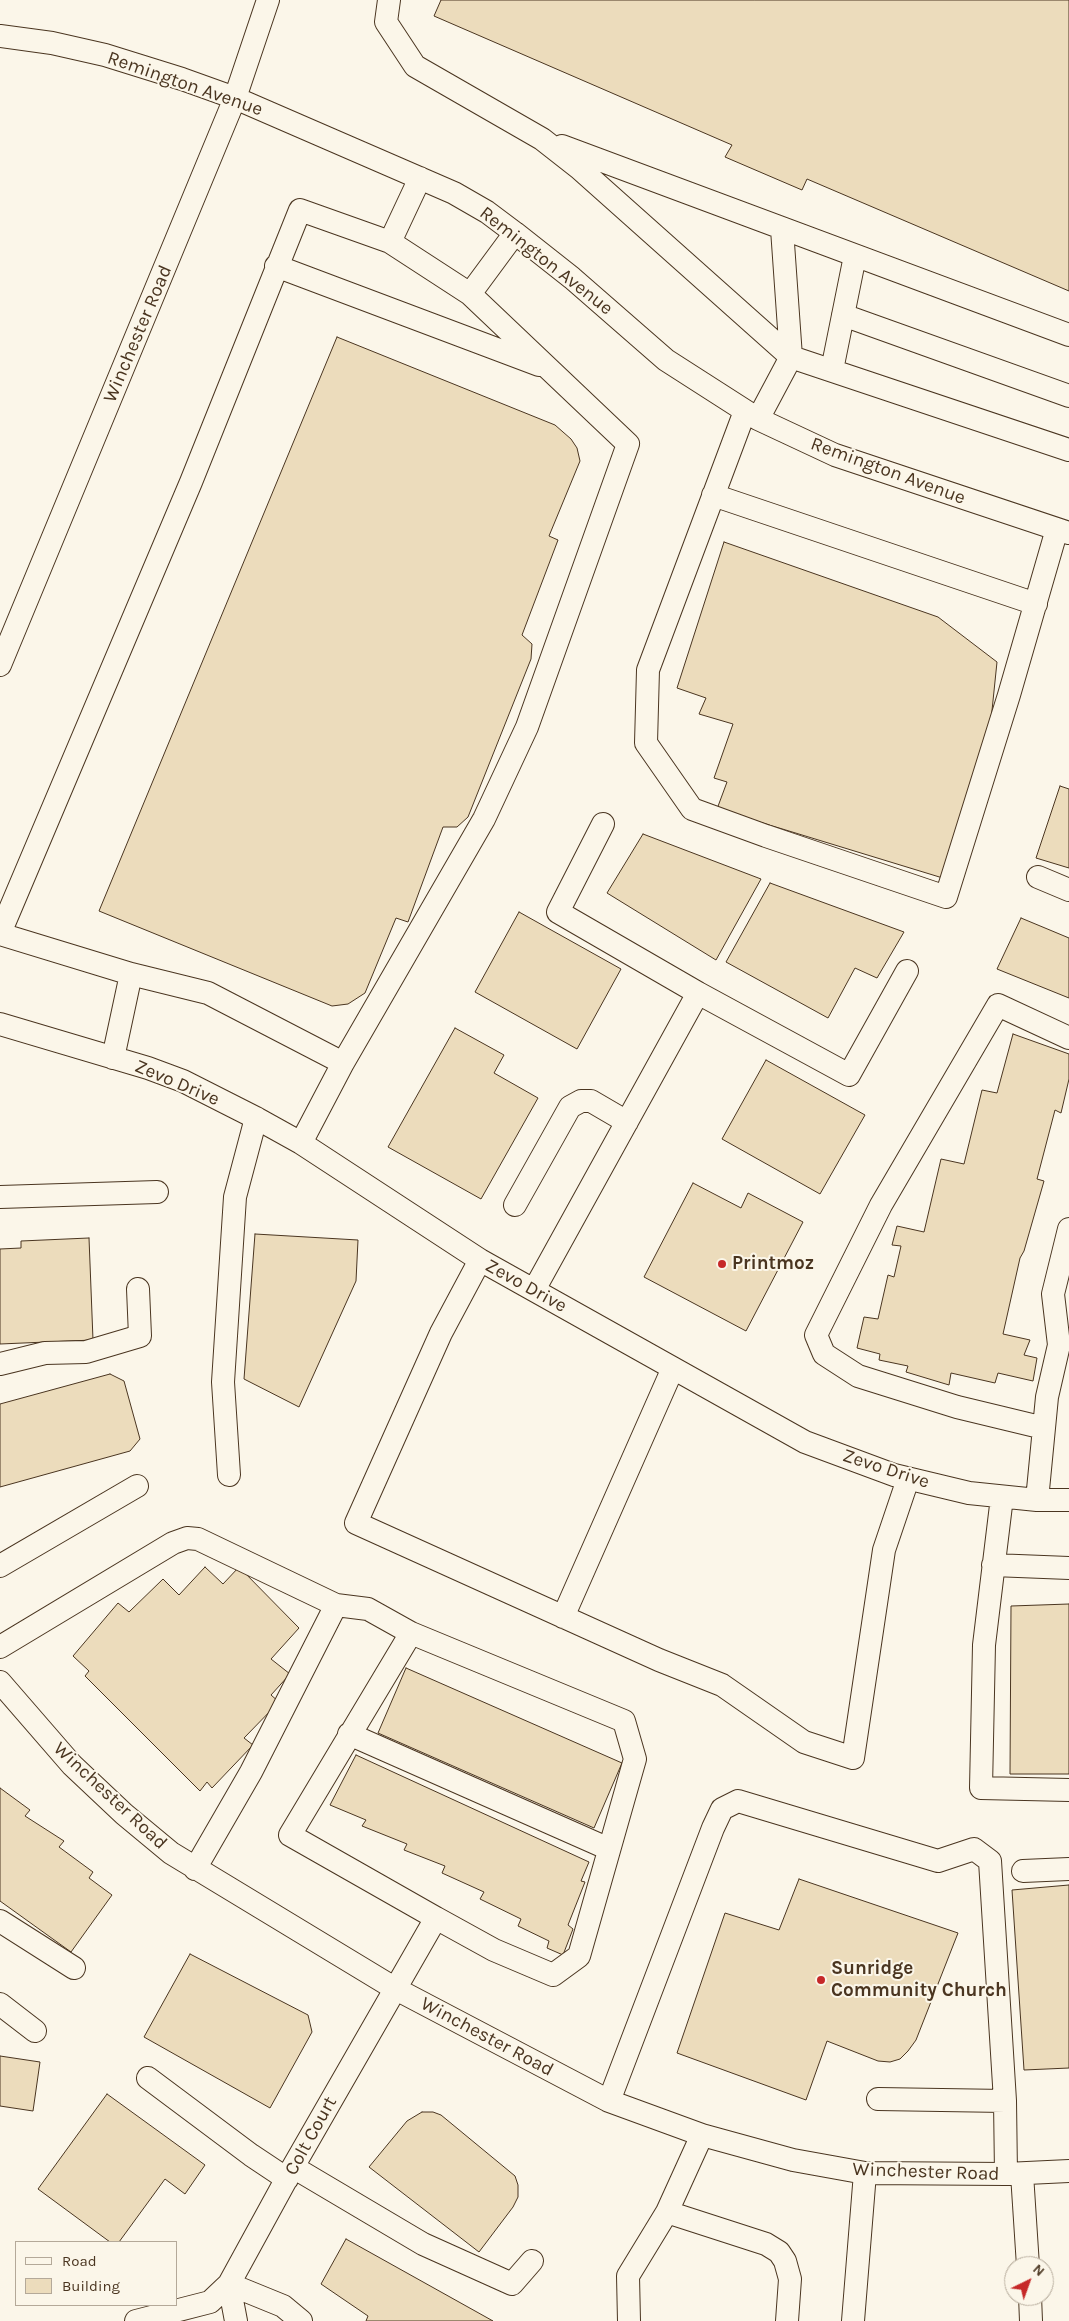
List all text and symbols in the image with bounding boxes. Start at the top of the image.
street label: Remington Avenue [104,47,266,121]
street label: Remington Avenue [475,202,617,320]
street label: Winchester Road [99,262,177,406]
street label: Remington Avenue [807,432,969,510]
street label: Zevo Drive [131,1055,223,1111]
place label: Printmoz [732,1253,814,1275]
street label: Zevo Drive [481,1254,571,1318]
marker: Printmoz [716,1258,728,1270]
street label: Zevo Drive [840,1444,932,1494]
street label: Winchester Road [48,1737,172,1855]
place label: Sunridge Community Church [831,1958,1007,2002]
marker: Sunridge Community Church [815,1974,827,1986]
street label: Winchester Road [417,1992,557,2082]
street label: Colt Court [280,2093,342,2179]
street label: Winchester Road [852,2158,1000,2186]
legend [15,2241,178,2306]
text: Road [62,2252,97,2270]
north arrow [1004,2256,1054,2306]
text: N [1029,2261,1048,2280]
text: Building [62,2277,120,2295]

